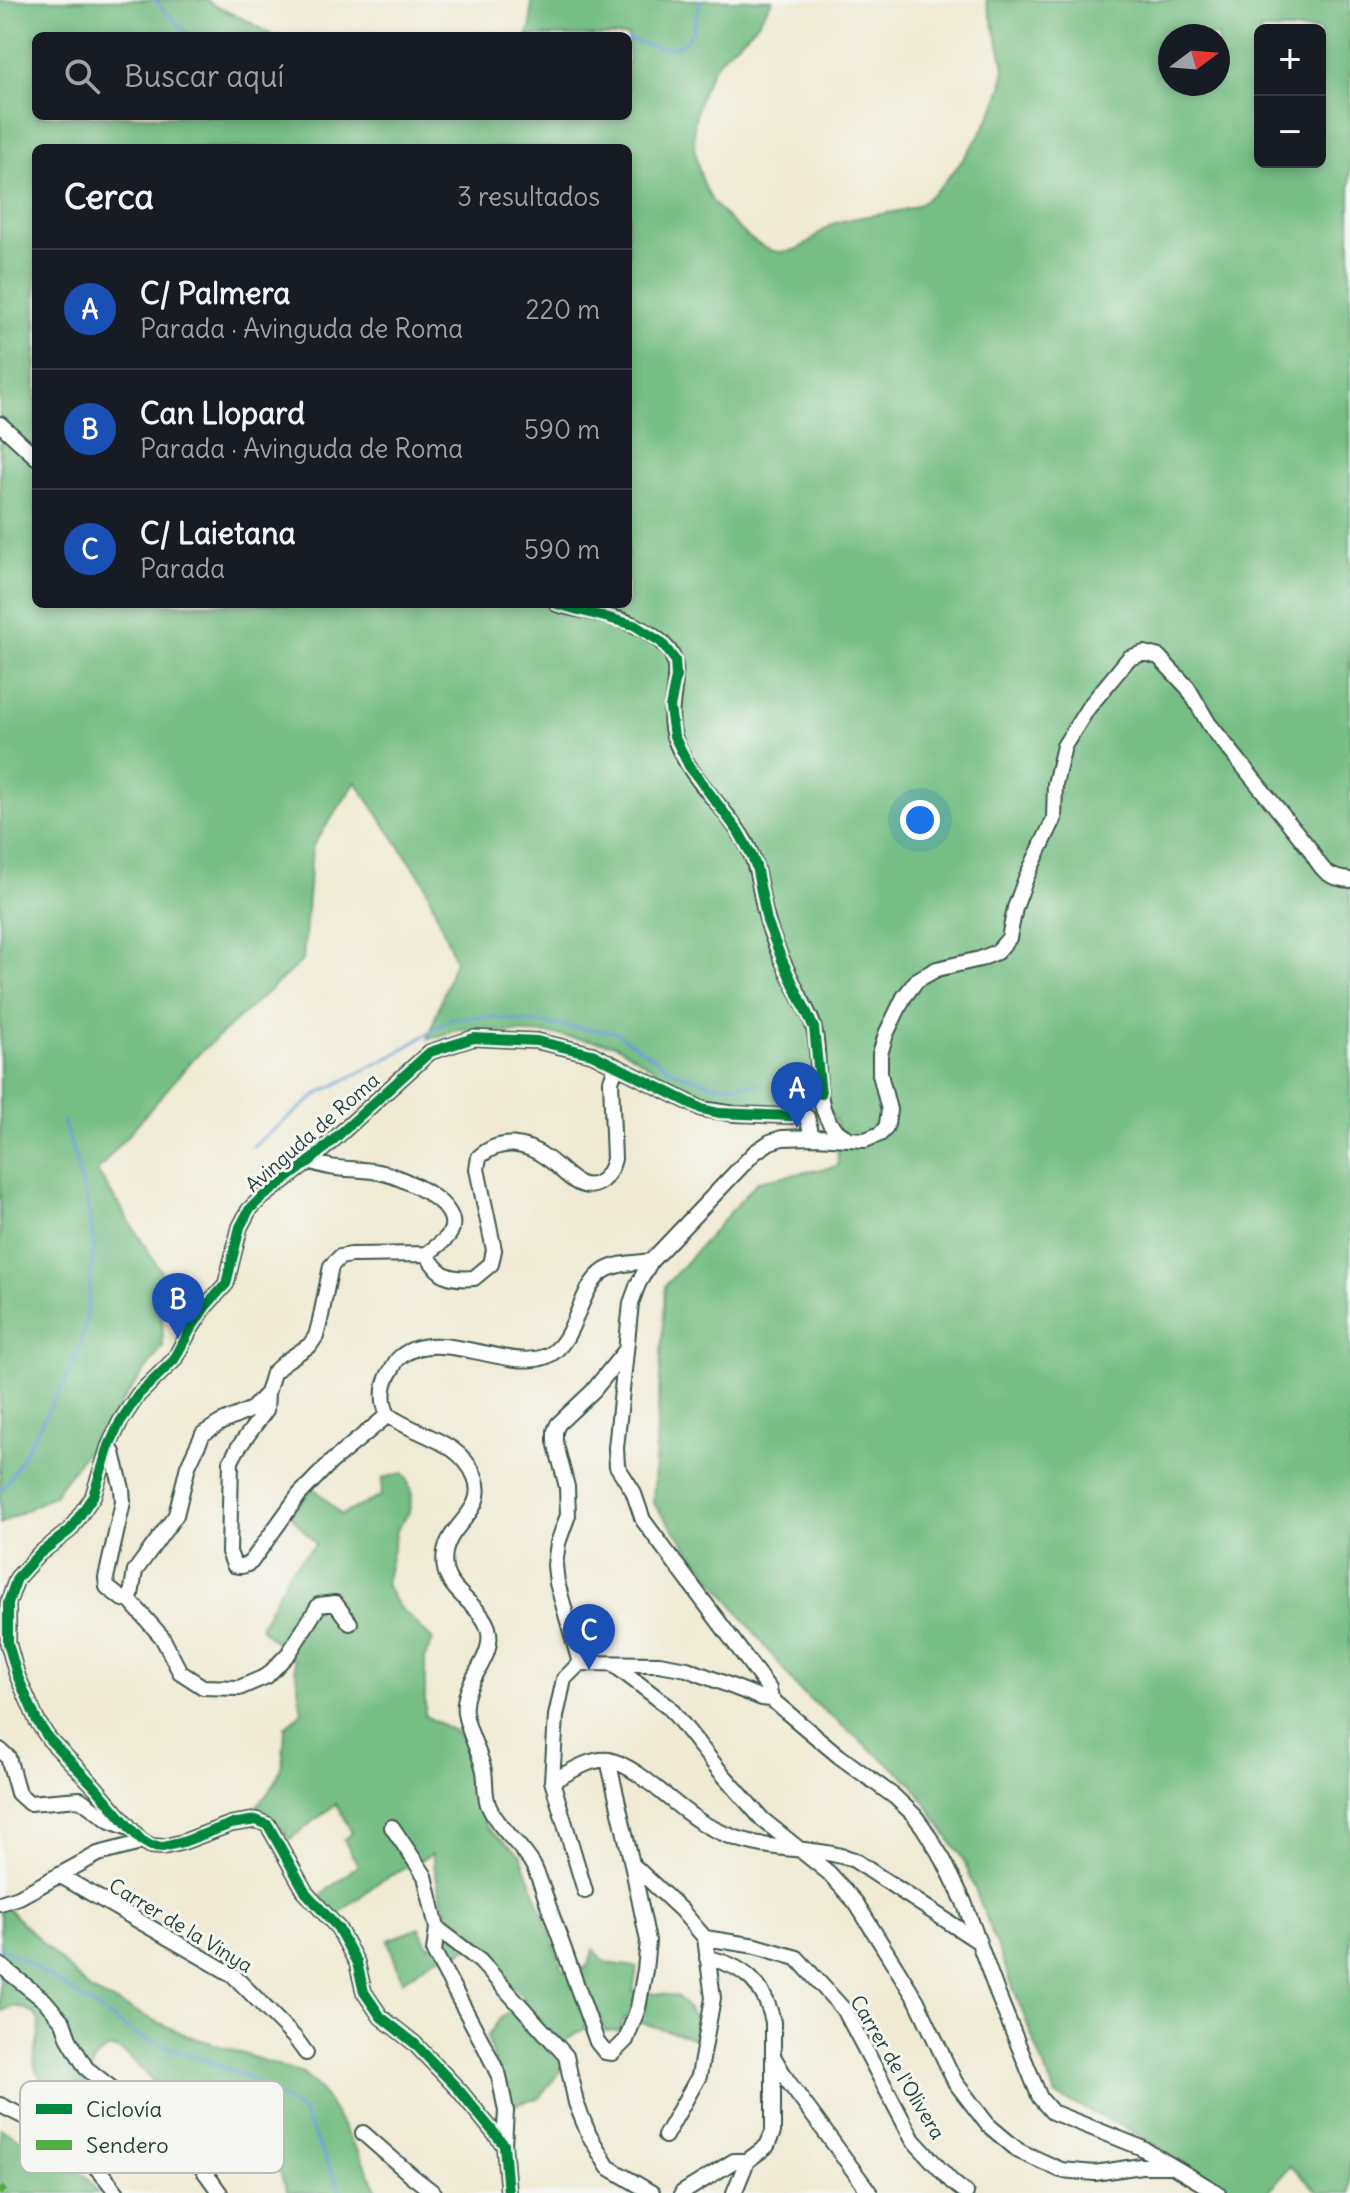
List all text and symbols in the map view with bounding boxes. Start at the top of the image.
north arrow [1158,24,1230,96]
map controls [1254,24,1326,168]
button: + [1254,24,1326,96]
search box [32,32,632,120]
icon: search [60,54,104,98]
text: Buscar aquí [124,57,284,95]
button: − [1254,96,1326,168]
text: Cerca [64,175,154,218]
text: 3 resultados [457,180,600,213]
text: C/ Palmera [140,274,290,312]
text: A [82,293,98,326]
text: 220 m [525,293,600,326]
text: Parada · Avinguda de Roma [140,312,463,345]
text: Can Llopard [140,394,305,432]
text: B [81,413,99,446]
text: 590 m [524,413,600,446]
text: Parada · Avinguda de Roma [140,432,463,465]
text: C/ Laietana [140,514,296,552]
text: C [81,533,99,566]
text: 590 m [524,533,600,566]
text: Parada [140,552,225,585]
your location [900,800,940,840]
pin: A [771,1062,823,1128]
street label: Avinguda de Roma [240,1067,384,1197]
pin: B [152,1273,204,1339]
pin: C [563,1604,615,1670]
street label: Carrer de la Vinya [105,1872,257,1978]
street label: Carrer de l'Olivera [845,1990,951,2144]
legend [20,2081,284,2173]
text: Ciclovía [86,2095,162,2123]
text: Sendero [86,2131,169,2159]

